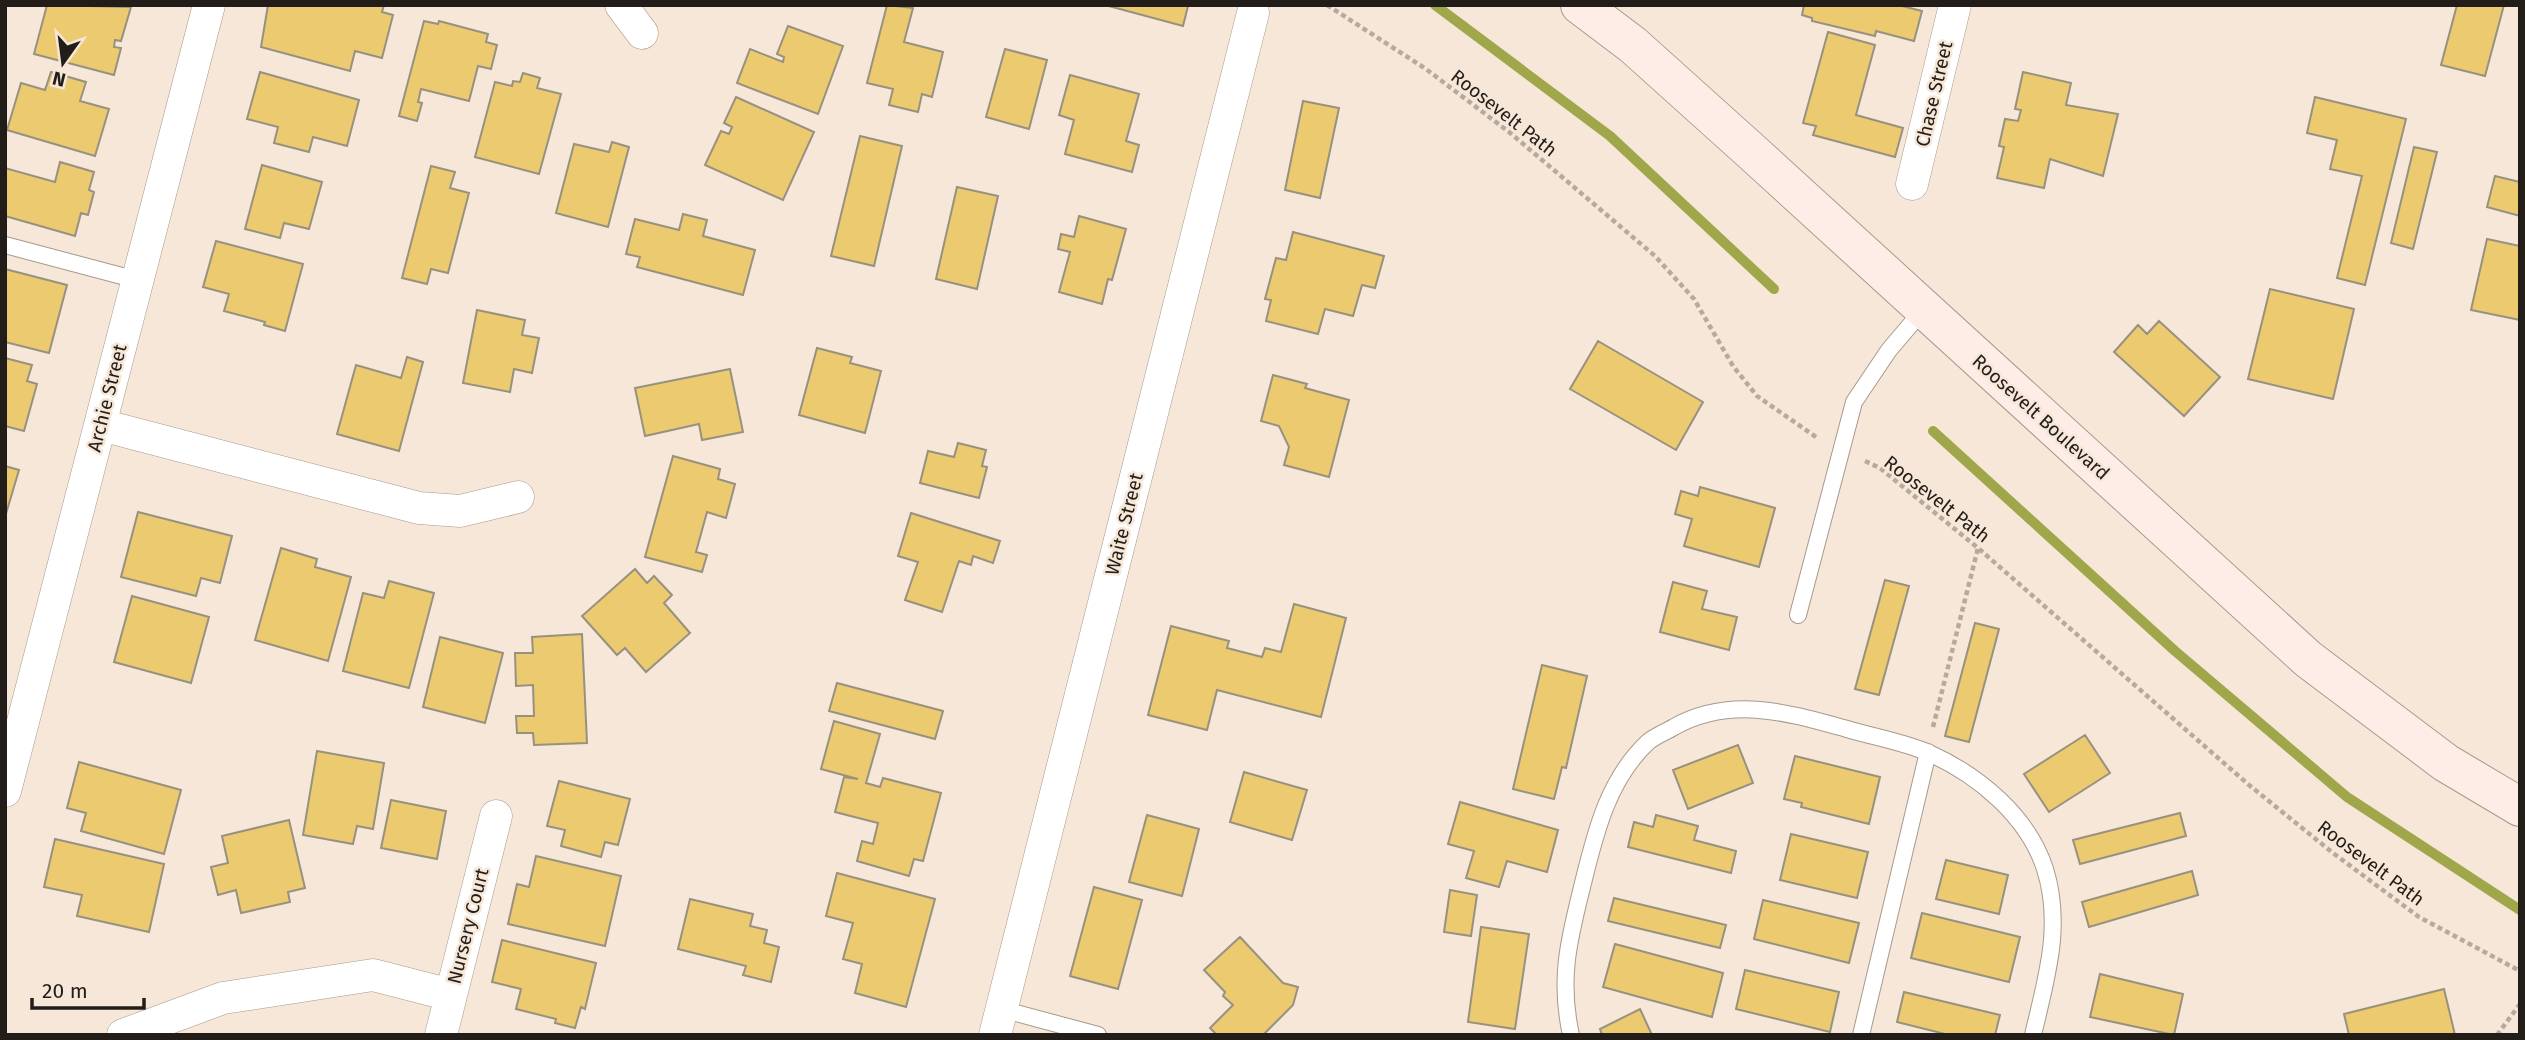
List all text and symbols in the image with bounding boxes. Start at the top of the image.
north arrow [28,28,98,98]
street label: Chase Street [1911,39,1957,149]
street label: Roosevelt Path [1446,65,1562,161]
text: N [50,66,68,92]
street label: Archie Street [83,342,132,454]
street label: Roosevelt Boulevard [1968,349,2114,485]
street label: Roosevelt Path [1879,451,1995,547]
street label: Waite Street [1100,470,1148,577]
street label: Roosevelt Path [2313,815,2429,911]
street label: Nursery Court [442,866,494,986]
scale bar [32,967,144,1011]
text: 20 m [42,978,88,1004]

